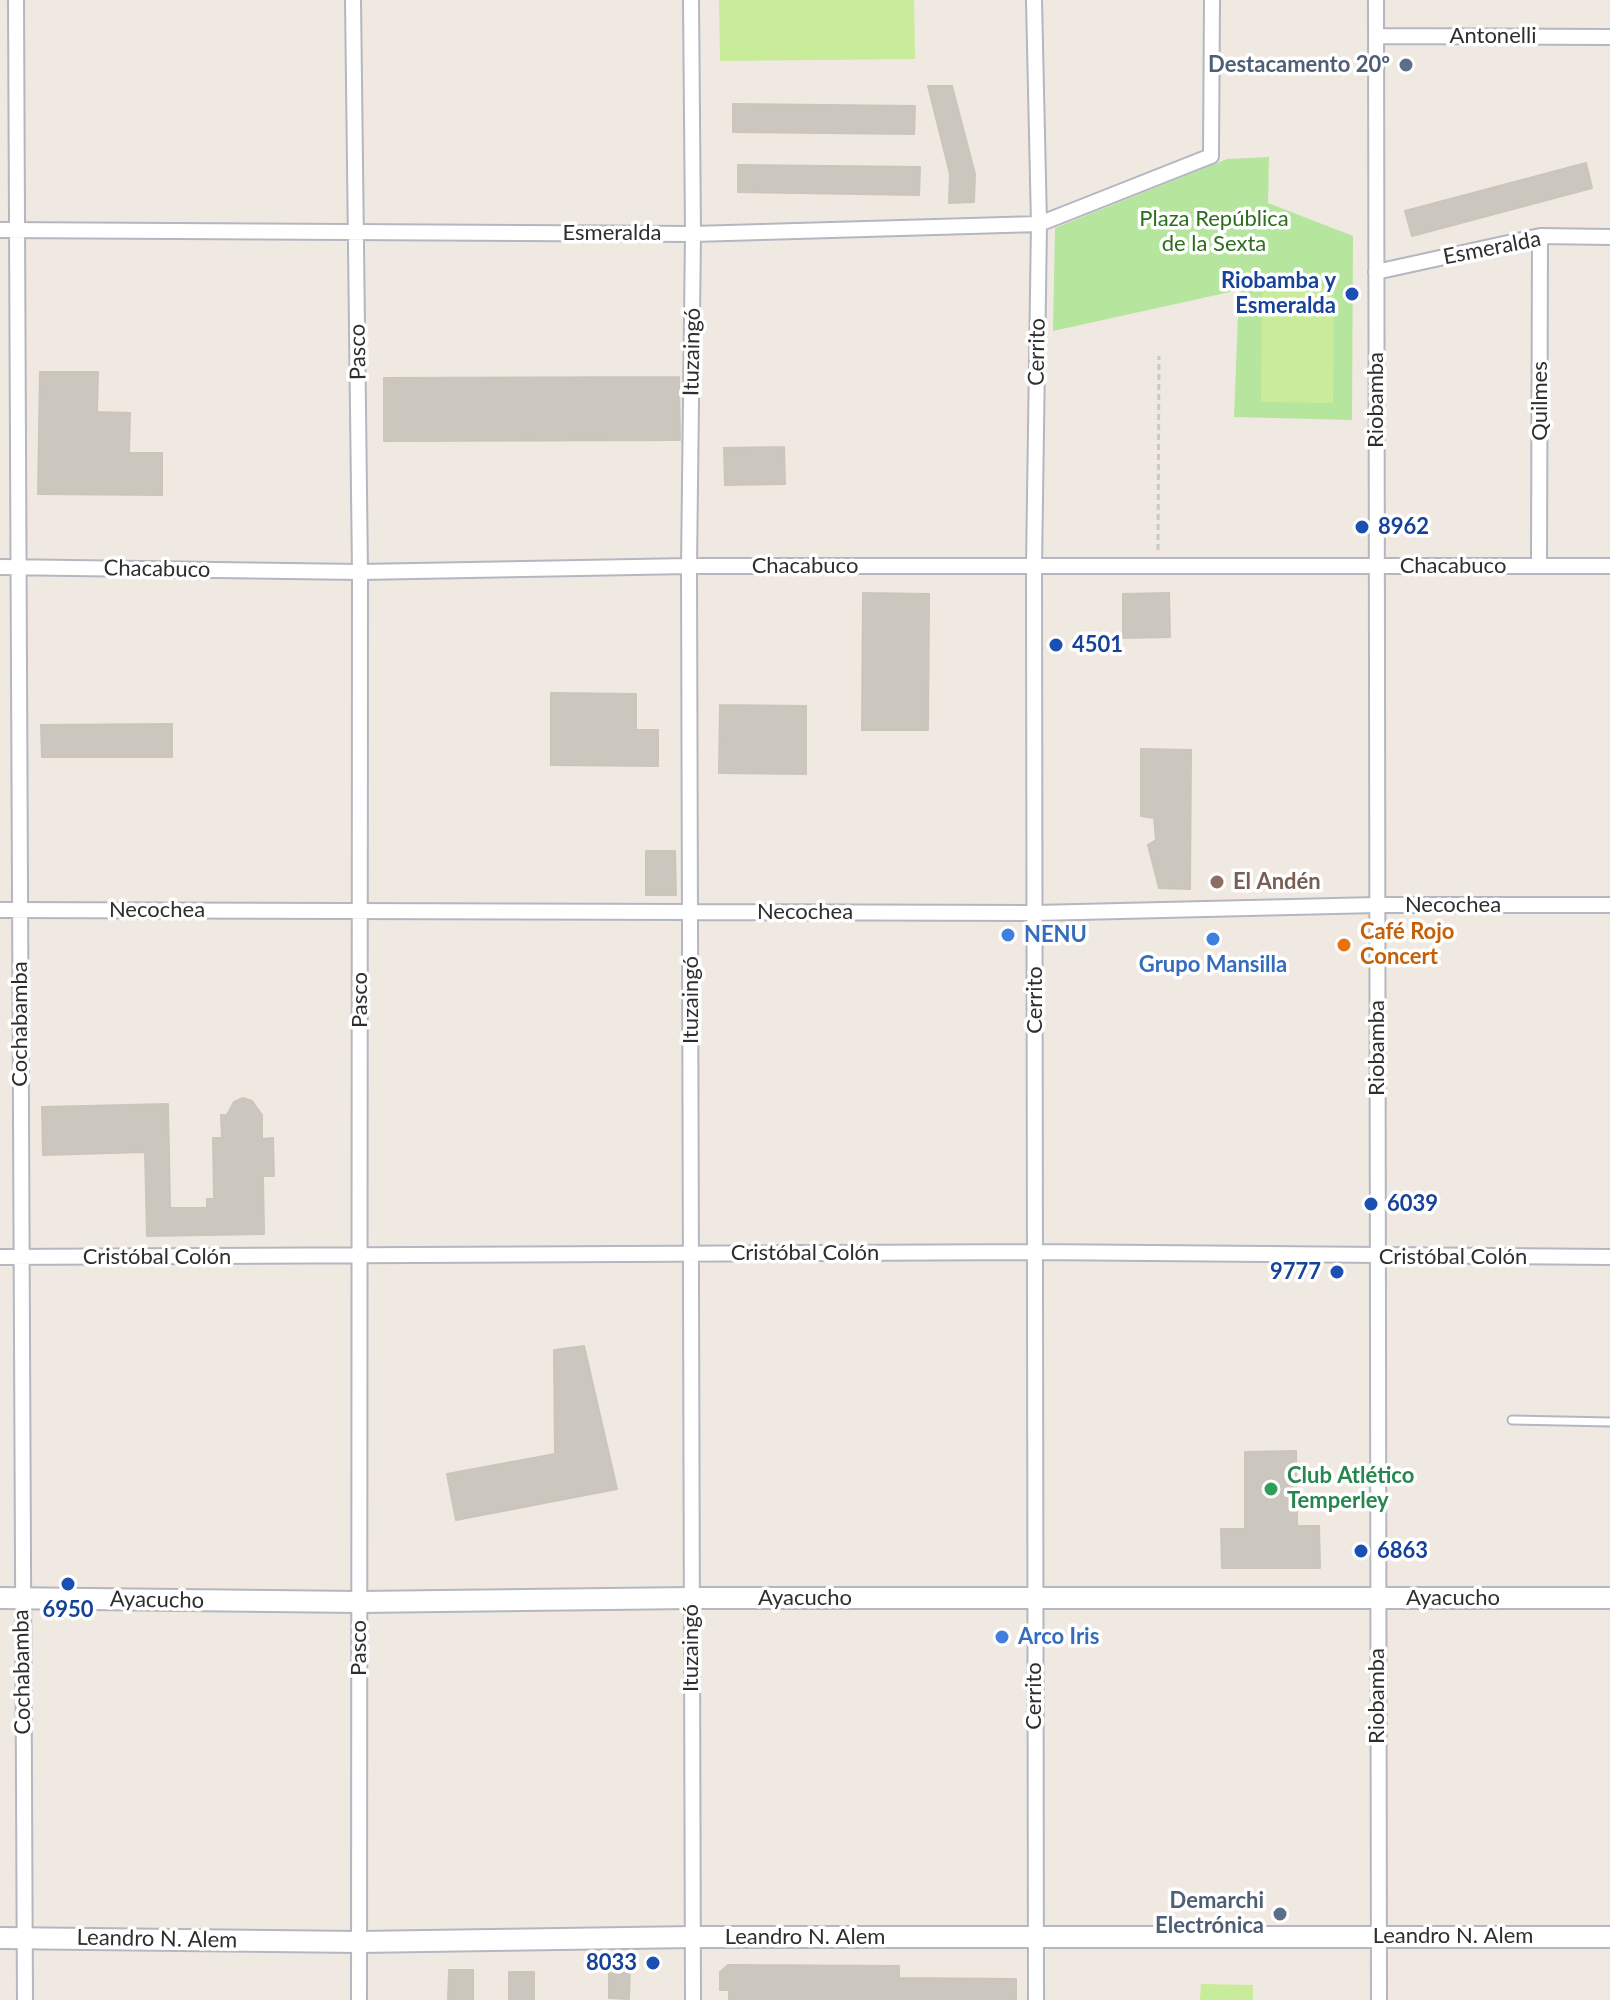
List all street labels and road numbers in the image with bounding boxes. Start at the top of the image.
street label: Antonelli [1450,23,1536,49]
street label: Esmeralda [563,220,661,246]
street label: Esmeralda [1441,226,1543,270]
street label: Ituzaingó [678,308,706,396]
street label: Cerrito [1023,318,1051,386]
street label: Pasco [344,324,372,380]
street label: Riobamba [1363,352,1389,448]
street label: Quilmes [1527,361,1553,441]
street label: Chacabuco [752,553,858,579]
street label: Chacabuco [1400,553,1506,579]
street label: Chacabuco [103,555,211,583]
street label: Necochea [1405,892,1501,918]
street label: Necochea [109,897,205,923]
street label: Necochea [757,899,853,925]
street label: Ituzaingó [678,956,704,1044]
street label: Cochabamba [7,961,33,1087]
street label: Cerrito [1022,966,1048,1034]
street label: Pasco [347,972,373,1028]
street label: Riobamba [1364,1000,1390,1096]
street label: Cristóbal Colón [731,1240,879,1266]
street label: Cristóbal Colón [83,1244,231,1270]
street label: Cristóbal Colón [1379,1244,1527,1270]
street label: Ayacucho [758,1585,852,1611]
street label: Ayacucho [1406,1585,1500,1611]
street label: Ayacucho [110,1586,204,1614]
street label: Ituzaingó [678,1604,704,1692]
street label: Cochabamba [8,1609,36,1735]
street label: Pasco [346,1620,372,1676]
street label: Riobamba [1364,1648,1390,1744]
street label: Cerrito [1021,1662,1047,1730]
street label: Leandro N. Alem [1373,1923,1533,1949]
street label: Leandro N. Alem [76,1924,238,1954]
street label: Leandro N. Alem [725,1924,885,1950]

